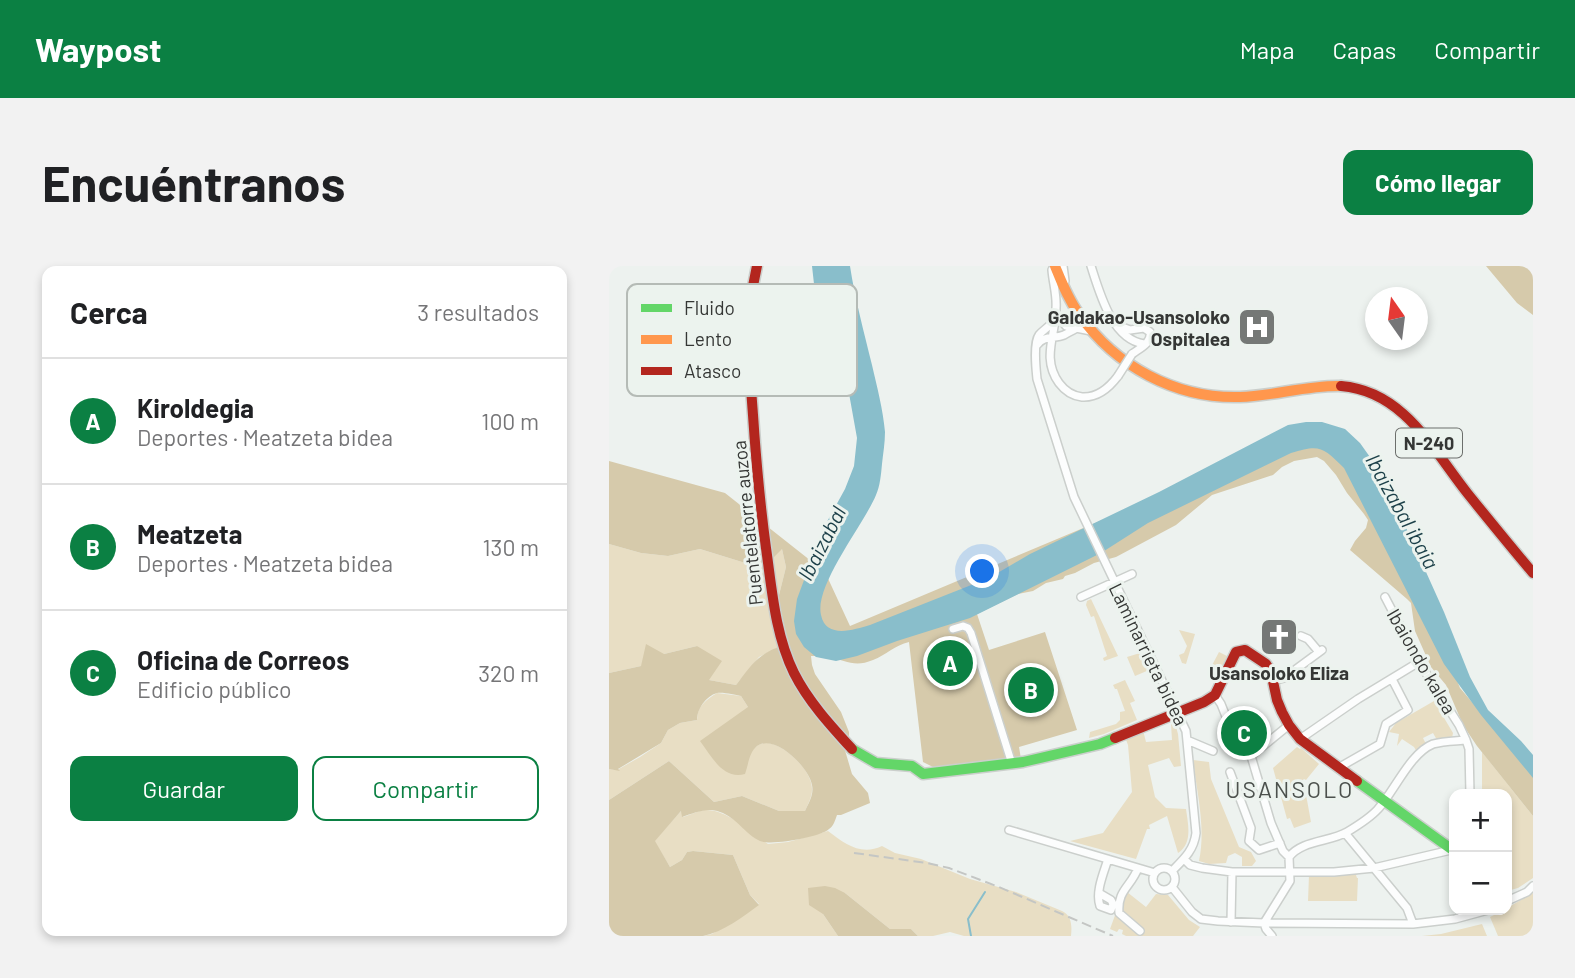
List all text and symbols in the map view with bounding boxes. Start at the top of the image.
text: Waypost [35,29,162,69]
text: Mapa [1240,35,1295,64]
text: Capas [1333,35,1396,64]
text: Compartir [1434,35,1540,64]
button: Cómo llegar [1343,150,1533,215]
text: Encuéntranos [42,153,345,212]
legend [627,284,857,396]
north arrow [1365,287,1428,350]
text: Cerca [70,294,148,330]
text: Fluido [684,296,735,319]
text: 3 resultados [417,298,539,326]
place label: Galdakao-Usansoloko Ospitalea [1048,305,1230,350]
hospital icon: Galdakao-Usansoloko Ospitalea [1236,306,1278,348]
text: Lento [684,327,732,350]
text: Atasco [684,359,741,382]
text: Kiroldegia [137,392,254,423]
text: A [85,407,101,435]
text: 100 m [481,407,539,435]
text: Deportes · Meatzeta bidea [137,423,393,451]
road number: N-240 [1396,428,1462,458]
street label: Puentelatorre auzoa [727,439,767,607]
water label: Ibaizabal ibaia [1361,449,1445,573]
water label: Ibaizabal [792,501,850,584]
text: Meatzeta [137,518,242,549]
text: B [86,533,100,561]
text: 130 m [482,533,539,561]
text: Deportes · Meatzeta bidea [137,549,393,577]
your location [965,554,999,588]
street label: Laminarrieta bidea [1105,579,1193,729]
street label: Ibaiondo kalea [1383,604,1461,718]
church icon: Usansoloko Eliza [1258,616,1300,658]
pin: A [927,637,973,689]
text: Oficina de Correos [137,644,349,675]
text: C [86,659,100,687]
text: 320 m [478,659,539,687]
place label: Usansoloko Eliza [1209,661,1349,684]
pin: B [1008,664,1054,716]
text: Edificio público [137,675,292,703]
pin: C [1221,707,1267,759]
button: Guardar [70,756,298,821]
button: Compartir [312,756,539,821]
district label: USANSOLO [1226,775,1354,803]
map controls [1449,789,1512,915]
button: + [1449,789,1512,852]
button: − [1449,852,1512,915]

